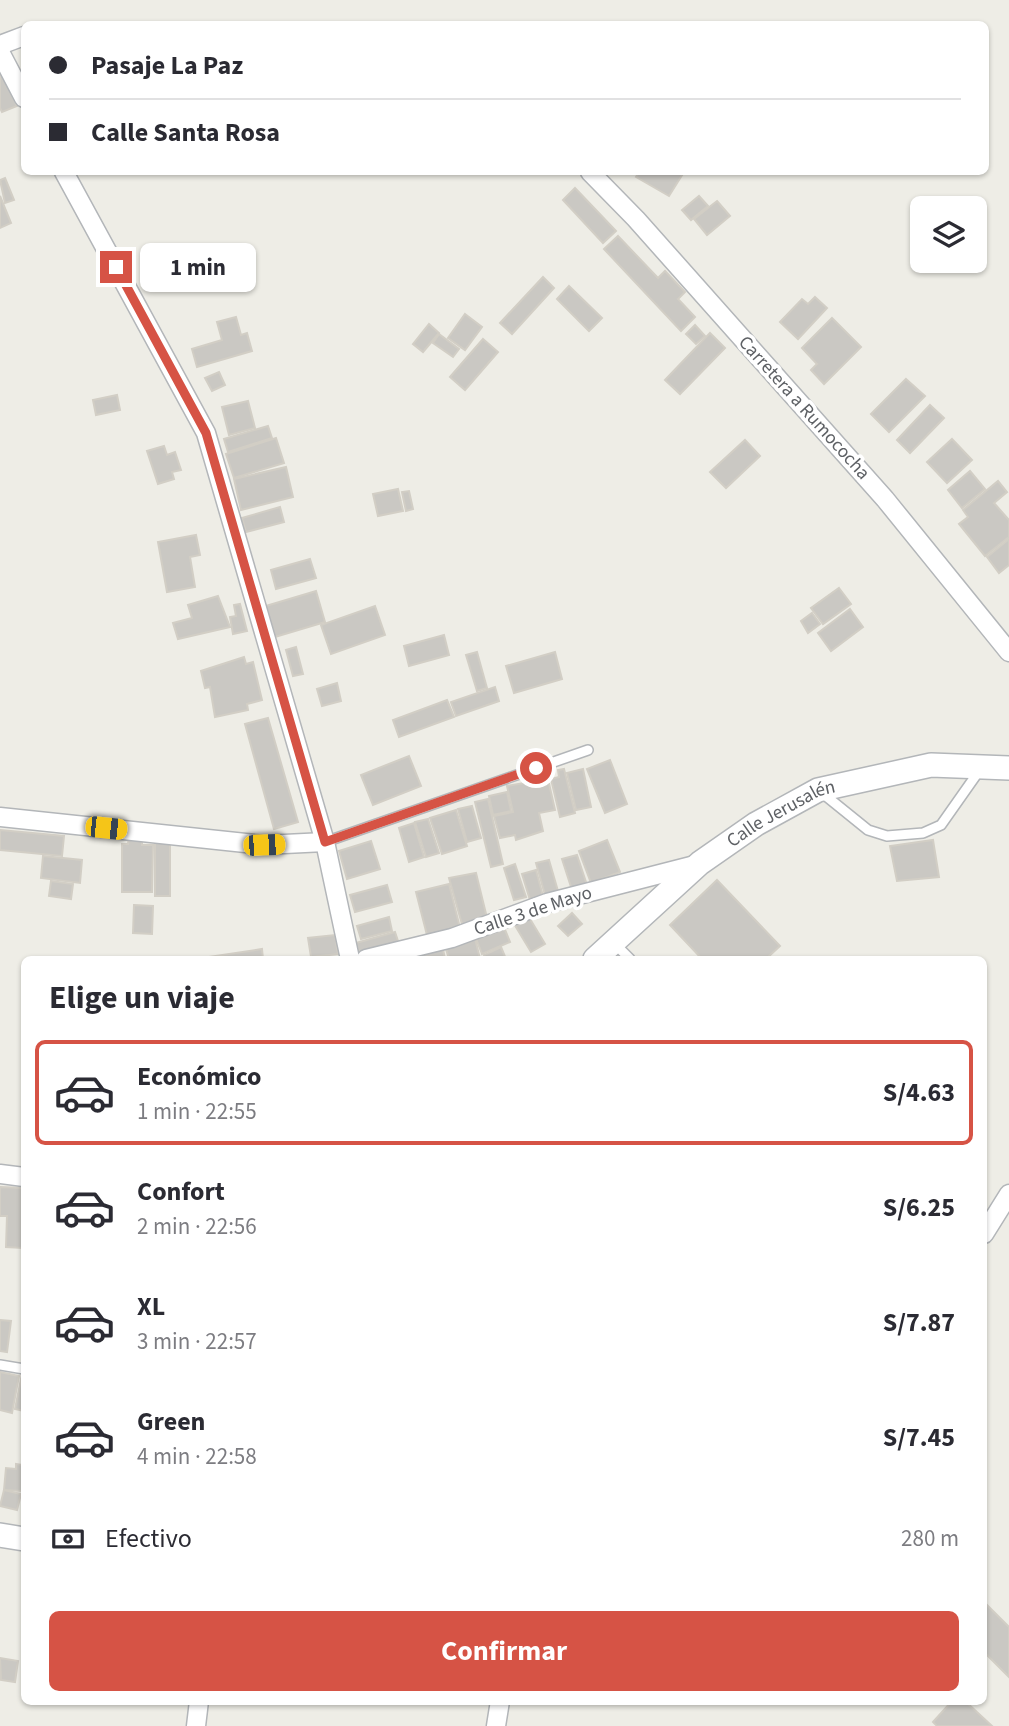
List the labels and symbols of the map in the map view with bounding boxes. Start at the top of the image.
callout: 1 min [140,243,256,292]
route end [100,251,132,283]
street label: Carretera a Rumococha [732,330,876,486]
route start [520,752,552,784]
street label: Calle Jerusalén [721,773,838,854]
car [85,815,128,841]
car [243,834,286,856]
street label: Calle 3 de Mayo [470,879,596,943]

